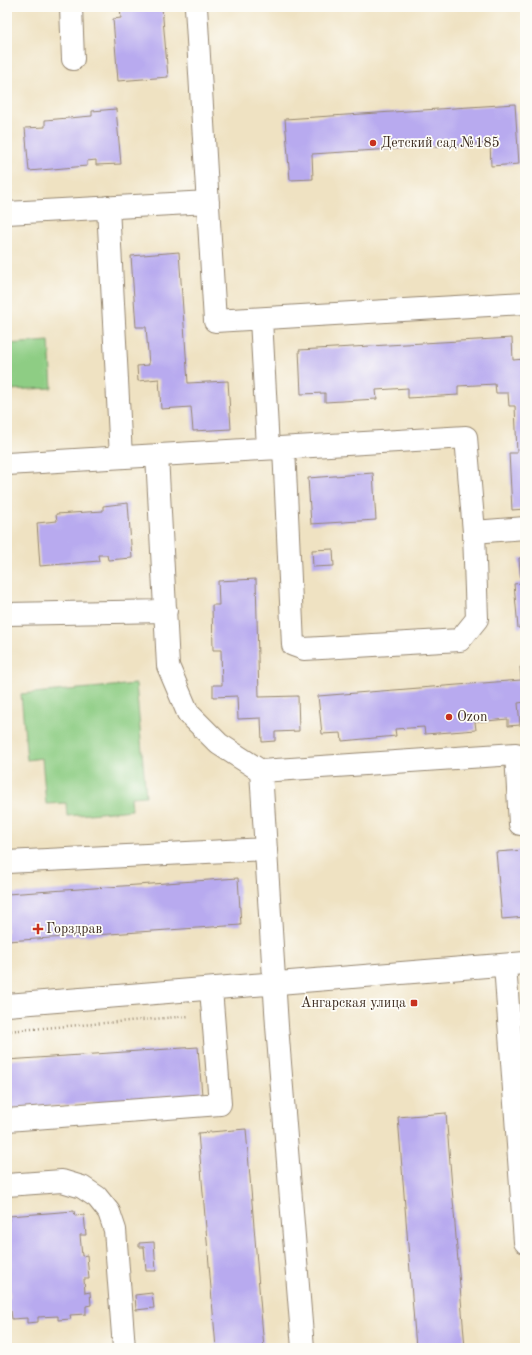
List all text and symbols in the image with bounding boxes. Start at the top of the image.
place label: Детский сад №185 [381,136,500,150]
marker: Детский сад №185 [368,138,378,148]
place label: Ozon [457,710,488,724]
marker: Ozon [444,712,454,722]
place label: Горздрав [46,922,102,936]
marker: Горздрав [33,924,43,934]
place label: Ангарская улица [301,996,406,1010]
marker: Ангарская улица [409,998,419,1008]

